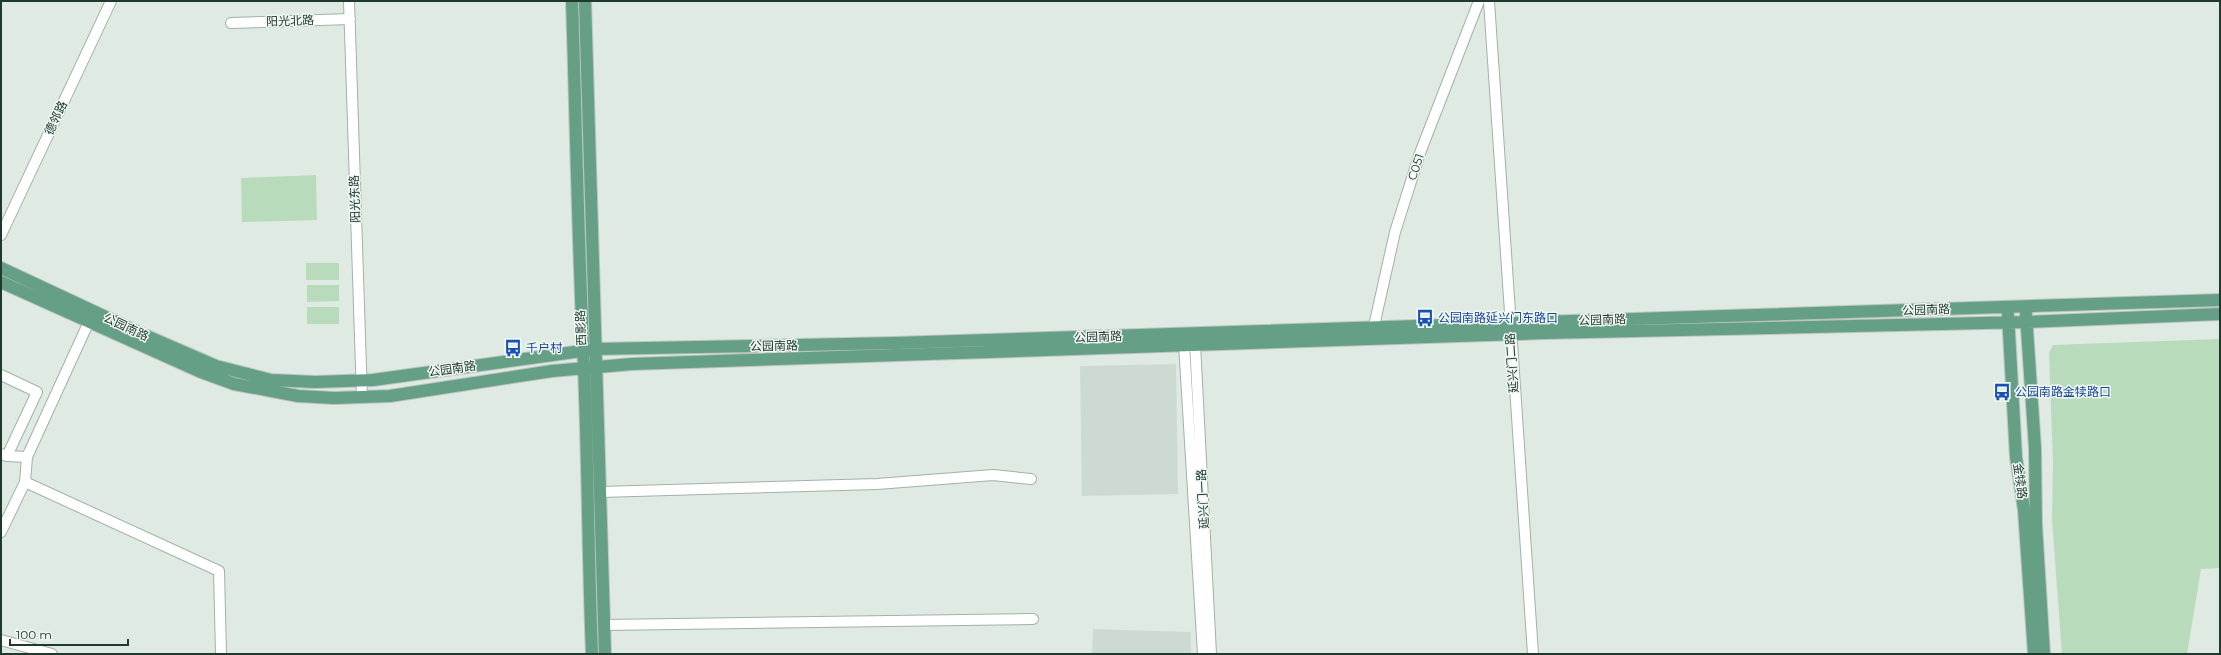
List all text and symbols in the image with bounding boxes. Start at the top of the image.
street label: 阳光北路 [266,12,314,29]
street label: 德邻路 [41,98,70,137]
street label: C051 [1404,152,1427,182]
street label: 阳光东路 [346,175,363,223]
street label: 公园南路 [1902,301,1950,318]
bus stop icon: 公园南路延兴门东路口 [1415,308,1435,328]
street label: 公园南路 [101,310,151,343]
street label: 西影路 [572,310,589,346]
place label: 公园南路延兴门东路口 [1438,310,1558,325]
street label: 公园南路 [1578,311,1626,328]
street label: 公园南路 [1074,328,1122,345]
street label: 延兴门二路 [1502,333,1521,393]
bus stop icon: 千户村 [503,338,523,358]
street label: 公园南路 [750,338,798,353]
place label: 千户村 [526,340,563,355]
street label: 公园南路 [427,358,477,379]
bus stop icon: 公园南路金犊路口 [1992,382,2012,402]
place label: 公园南路金犊路口 [2015,384,2111,399]
street label: 金犊路 [2011,462,2030,500]
street label: 延兴门一路 [1193,469,1212,529]
scale bar [10,621,128,647]
text: 100 m [16,627,52,642]

